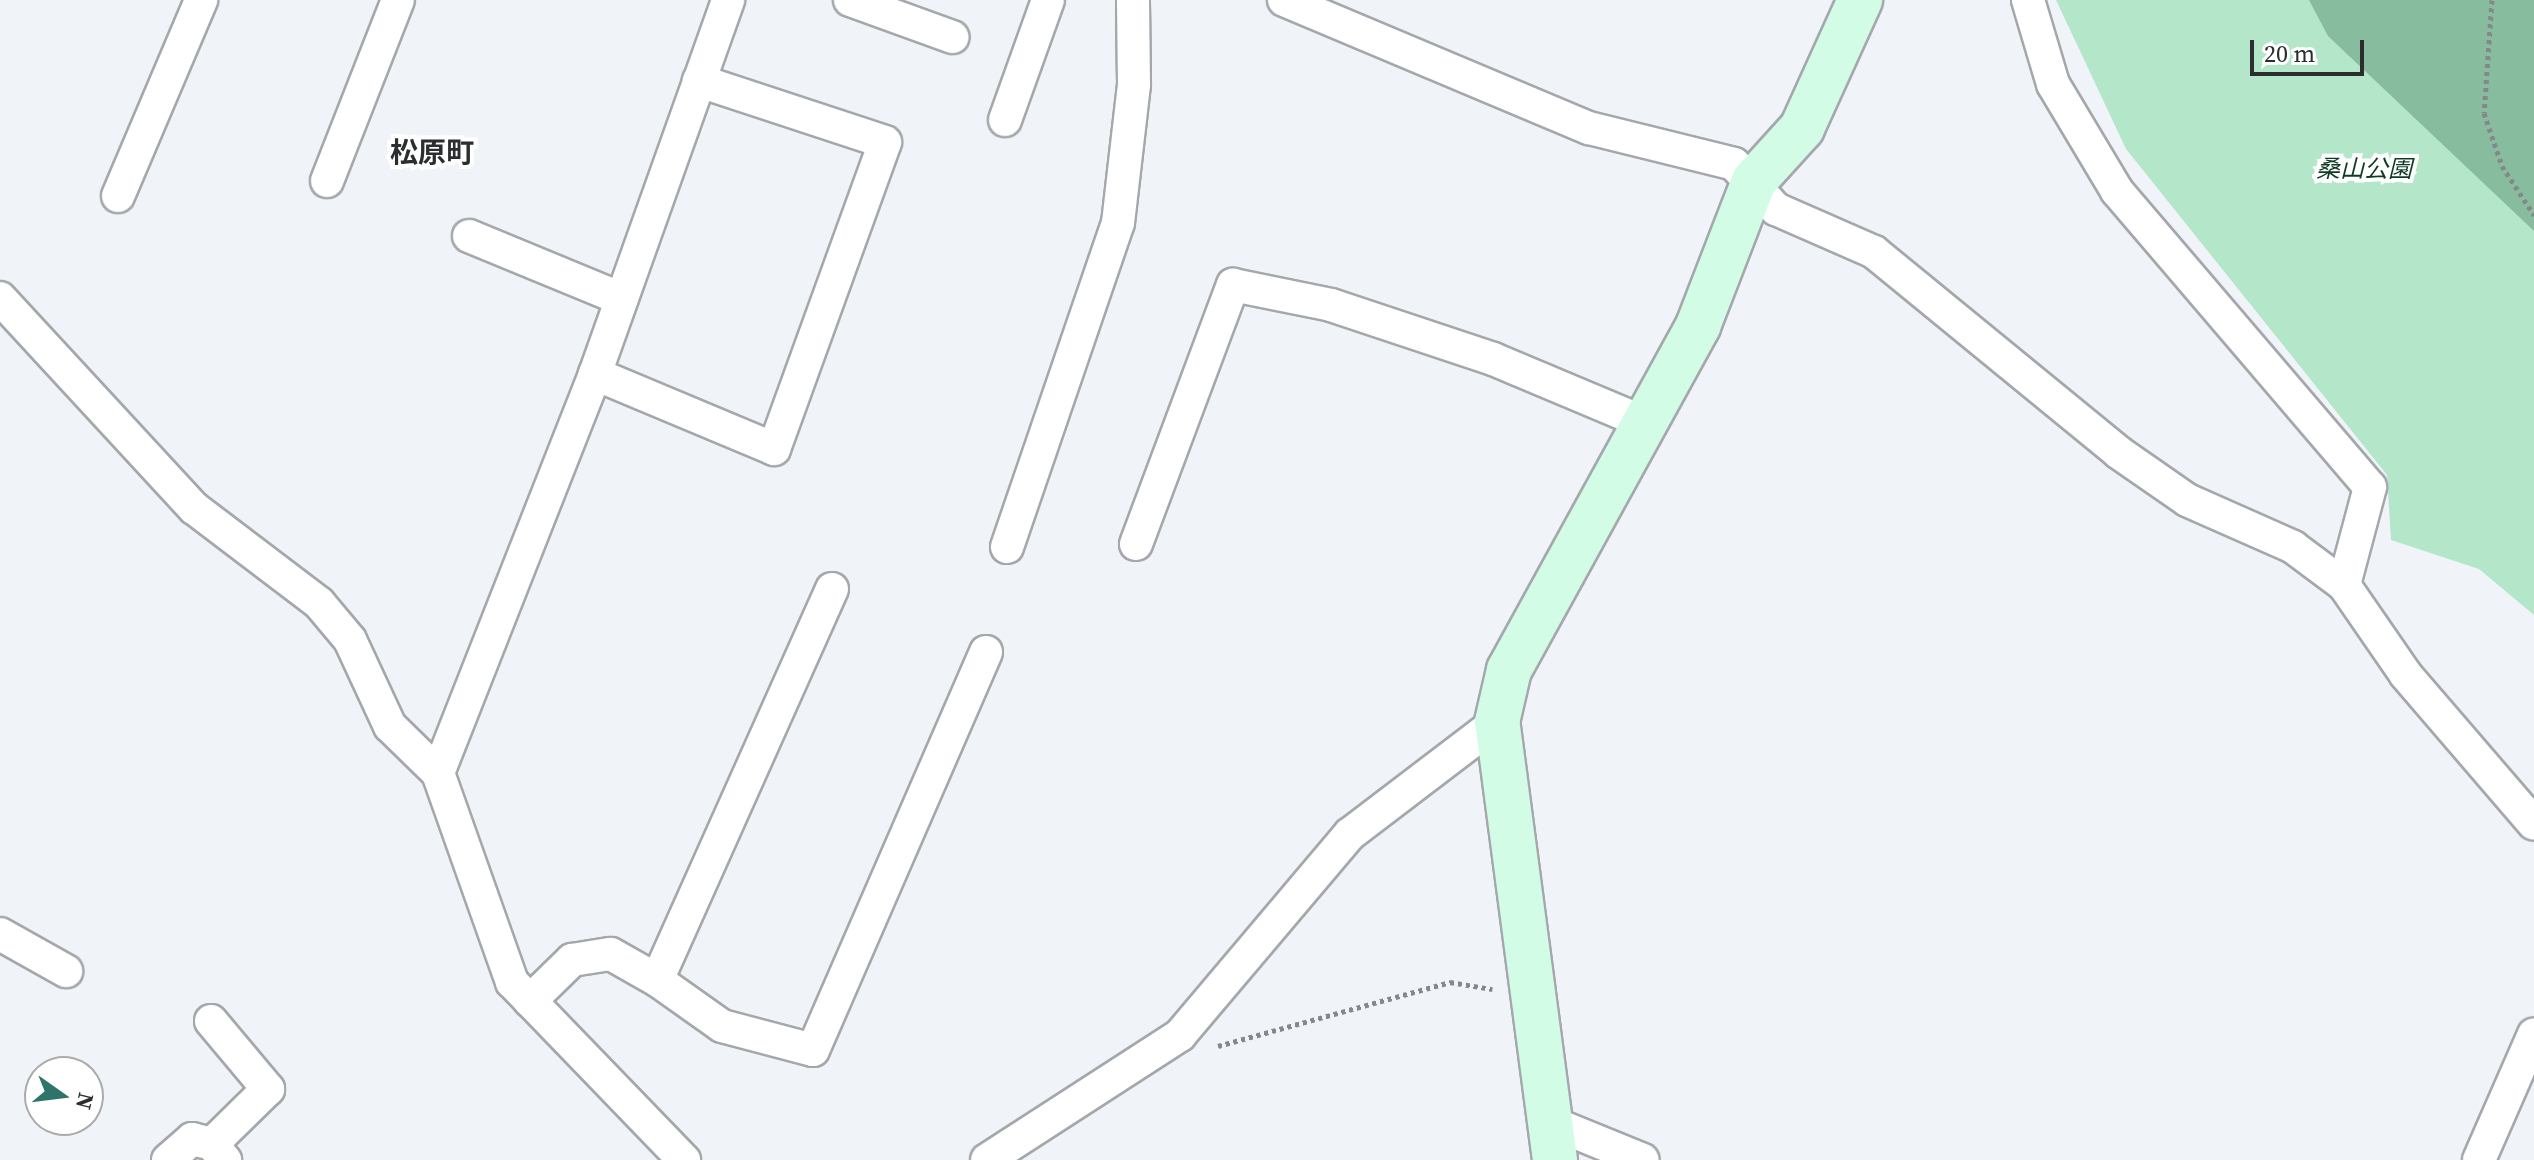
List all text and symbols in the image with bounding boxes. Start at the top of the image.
scale bar [2254,24,2368,74]
text: 20 m [2264,37,2315,70]
district label: 松原町 [390,135,474,169]
park label: 桑山公園 [2316,155,2412,183]
north arrow [24,1056,104,1136]
text: N [69,1090,102,1113]

